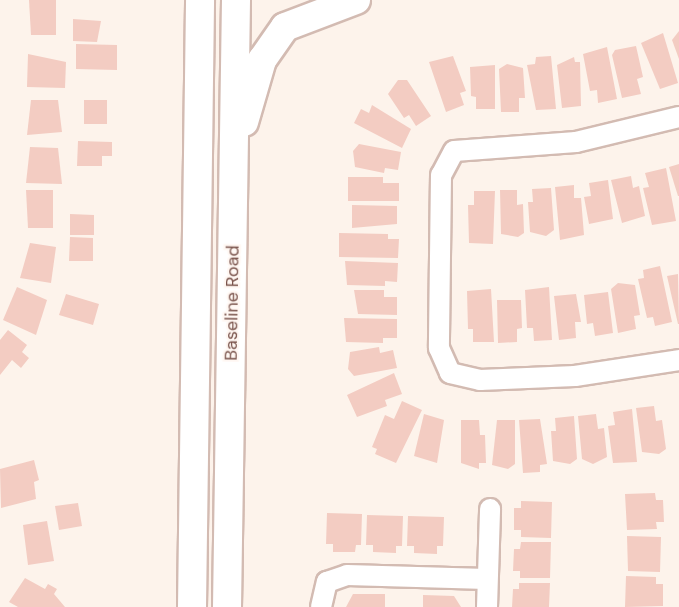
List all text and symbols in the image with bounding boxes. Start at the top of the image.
street label: Baseline Road [220,245,244,361]

